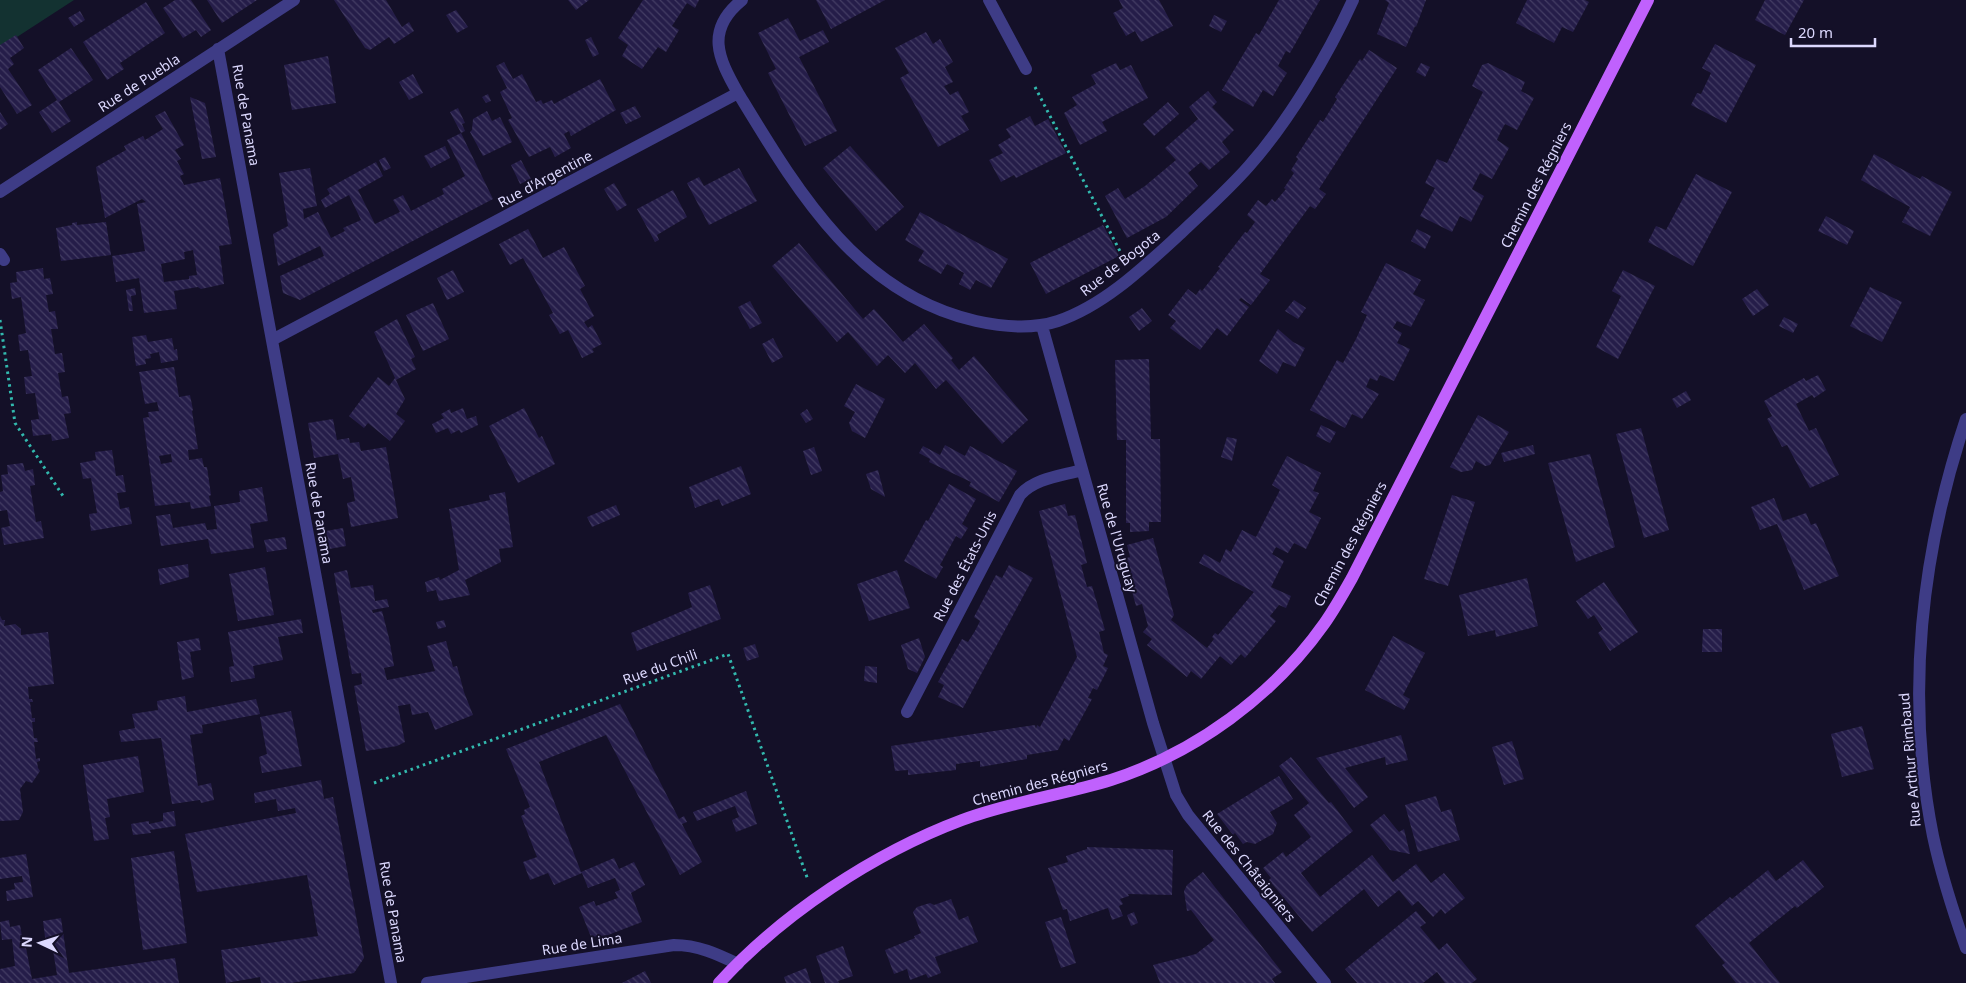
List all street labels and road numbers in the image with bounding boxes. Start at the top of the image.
street label: Rue de Puebla [94,49,183,116]
street label: Rue de Panama [228,63,265,167]
street label: Chemin des Régniers [1496,118,1576,251]
street label: Rue d'Argentine [494,146,596,212]
street label: Rue de Bogota [1076,225,1164,300]
street label: Rue de Panama [301,461,338,565]
street label: Chemin des Régniers [1309,478,1391,610]
street label: Rue de l'Uruguay [1093,481,1142,595]
street label: Rue des États-Unis [928,507,1001,624]
street label: Rue du Chili [620,644,700,689]
street label: Rue Arthur Rimbaud [1894,692,1925,828]
street label: Chemin des Régniers [970,755,1110,810]
street label: Rue des Châtaigniers [1198,806,1301,926]
street label: Rue de Panama [375,860,412,964]
street label: Rue de Lima [540,928,623,959]

